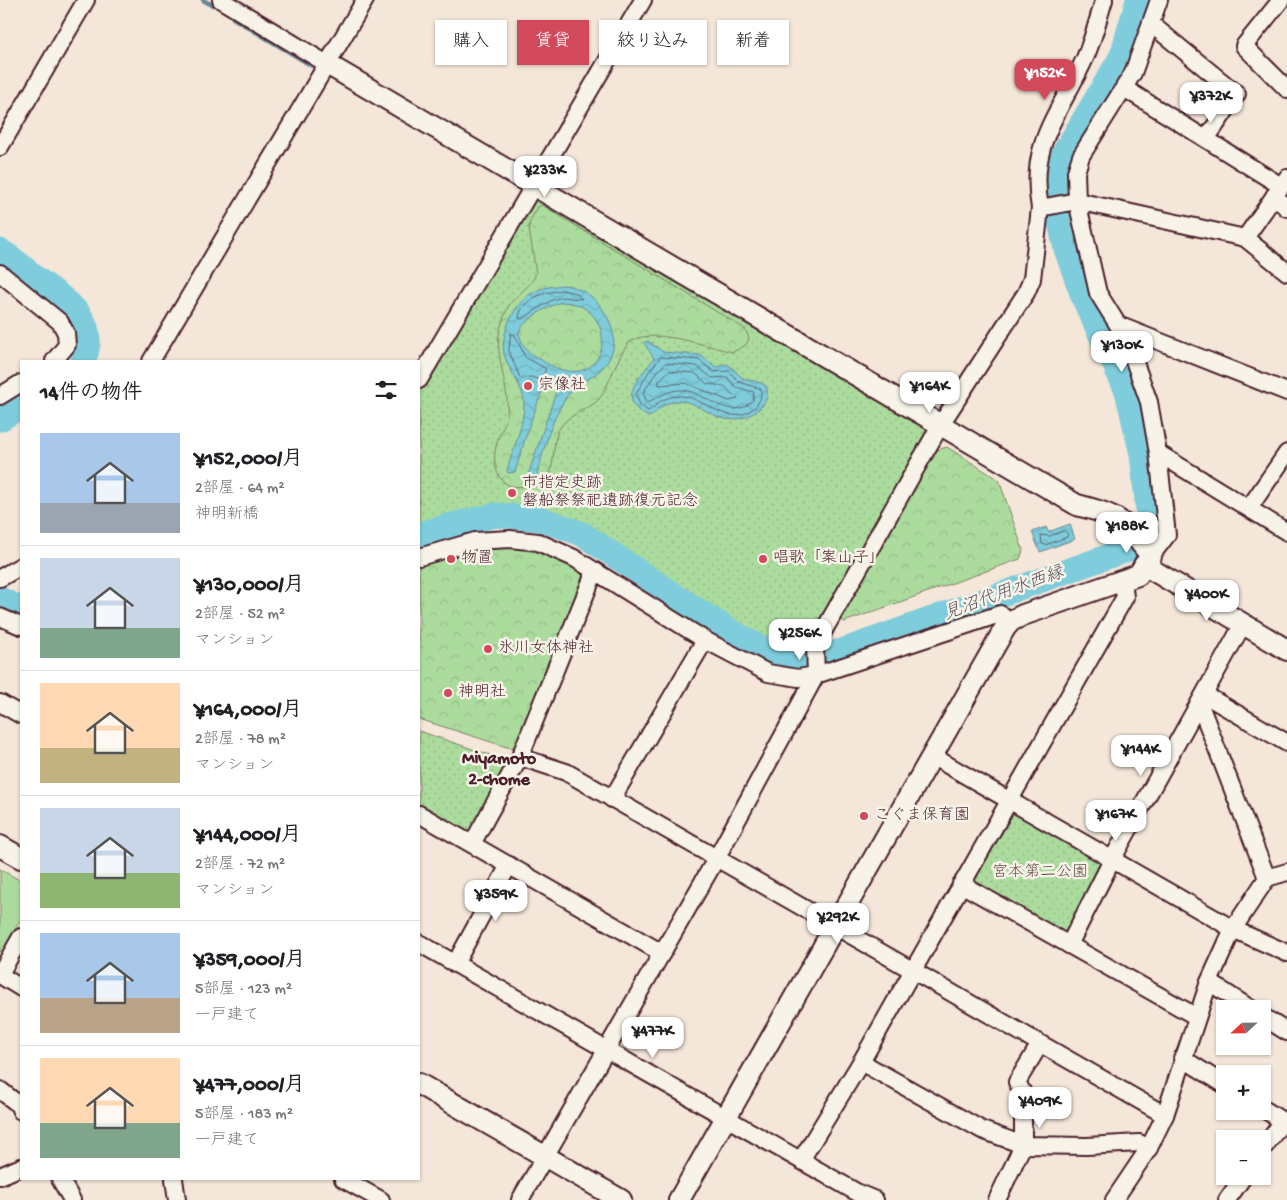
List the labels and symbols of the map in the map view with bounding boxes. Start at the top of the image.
pin: ¥152K [1010,58,1080,101]
pin: ¥372K [1176,82,1246,124]
pin: ¥233K [510,156,580,198]
pin: ¥130K [1087,330,1157,373]
pin: ¥164K [895,372,965,414]
place label: 宗像社 [538,375,586,396]
marker: 宗像社 [522,380,534,392]
place label: 市指定史跡 磐船祭祭祀遺跡復元記念 [522,473,698,512]
marker: 市指定史跡 磐船祭祭祀遺跡復元記念 [506,487,518,499]
pin: ¥188K [1092,512,1162,554]
place label: 物置 [461,549,493,569]
place label: 唱歌「案山子」 [773,549,885,569]
marker: 物置 [445,553,457,565]
marker: 唱歌「案山子」 [757,553,769,565]
water label: 見沼代用水西縁 [941,561,1069,625]
pin: ¥400K [1172,580,1242,622]
pin: ¥256K [765,618,835,661]
place label: 氷川女体神社 [498,639,594,659]
marker: 氷川女体神社 [482,643,494,655]
place label: 神明社 [458,683,506,703]
marker: 神明社 [442,687,454,699]
pin: ¥144K [1106,734,1176,777]
district label: Miyamoto 2-chome [462,749,537,791]
pin: ¥167K [1081,800,1151,842]
place label: こぐま保育園 [874,806,970,826]
marker: こぐま保育園 [858,810,870,822]
park label: 宮本第二公園 [992,862,1088,883]
pin: ¥359K [461,880,531,922]
pin: ¥292K [803,902,873,945]
north arrow [1216,1000,1271,1055]
pin: ¥477K [618,1016,688,1059]
pin: ¥409K [1005,1086,1075,1129]

